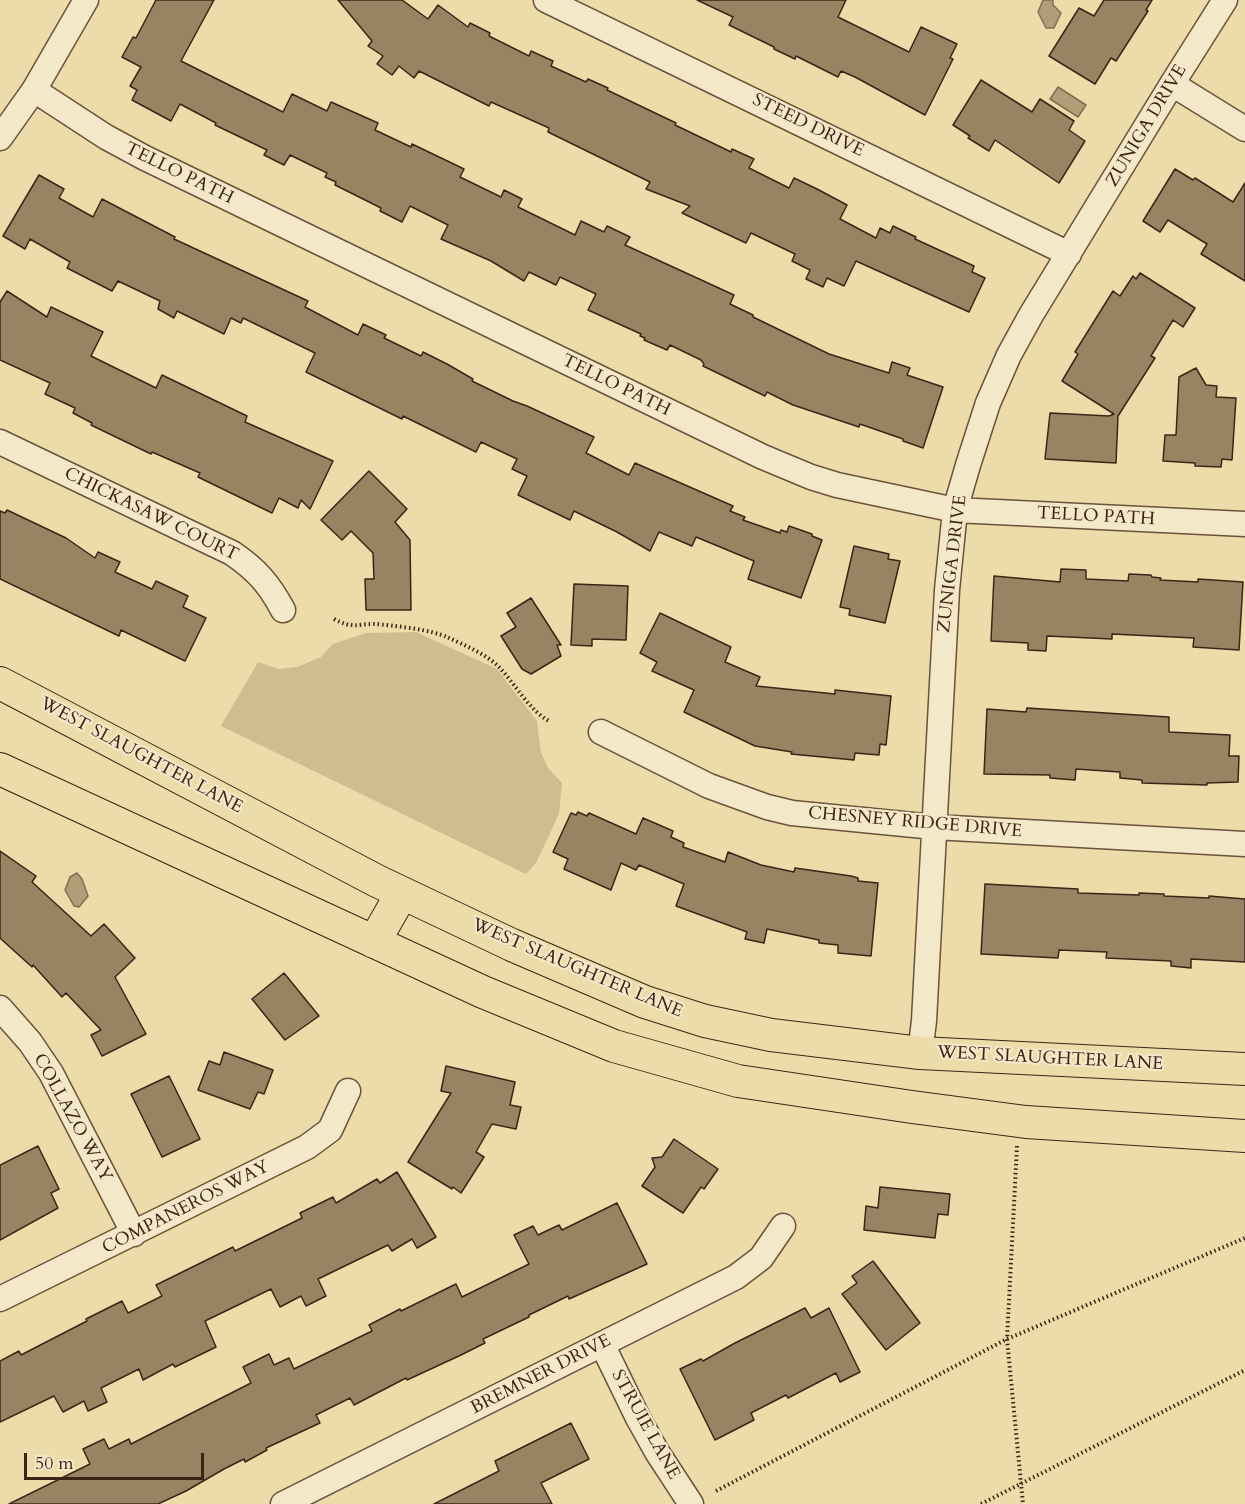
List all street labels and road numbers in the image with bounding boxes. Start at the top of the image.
street label: ZUNIGA DRIVE [1102,61,1192,191]
street label: STEED DRIVE [749,90,867,162]
street label: TELLO PATH [121,138,237,210]
street label: TELLO PATH [558,350,674,422]
street label: CHICKASAW COURT [60,463,242,567]
street label: ZUNIGA DRIVE [934,494,972,634]
street label: TELLO PATH [1036,503,1156,531]
street label: WEST SLAUGHTER LANE [36,693,246,819]
street label: CHESNEY RIDGE DRIVE [807,803,1023,843]
street label: WEST SLAUGHTER LANE [469,915,685,1023]
street label: WEST SLAUGHTER LANE [936,1042,1164,1076]
street label: COLLAZO WAY [28,1050,116,1186]
street label: COMPANEROS WAY [99,1157,273,1259]
street label: BREMNER DRIVE [467,1330,615,1420]
street label: STRUIE LANE [606,1367,684,1483]

